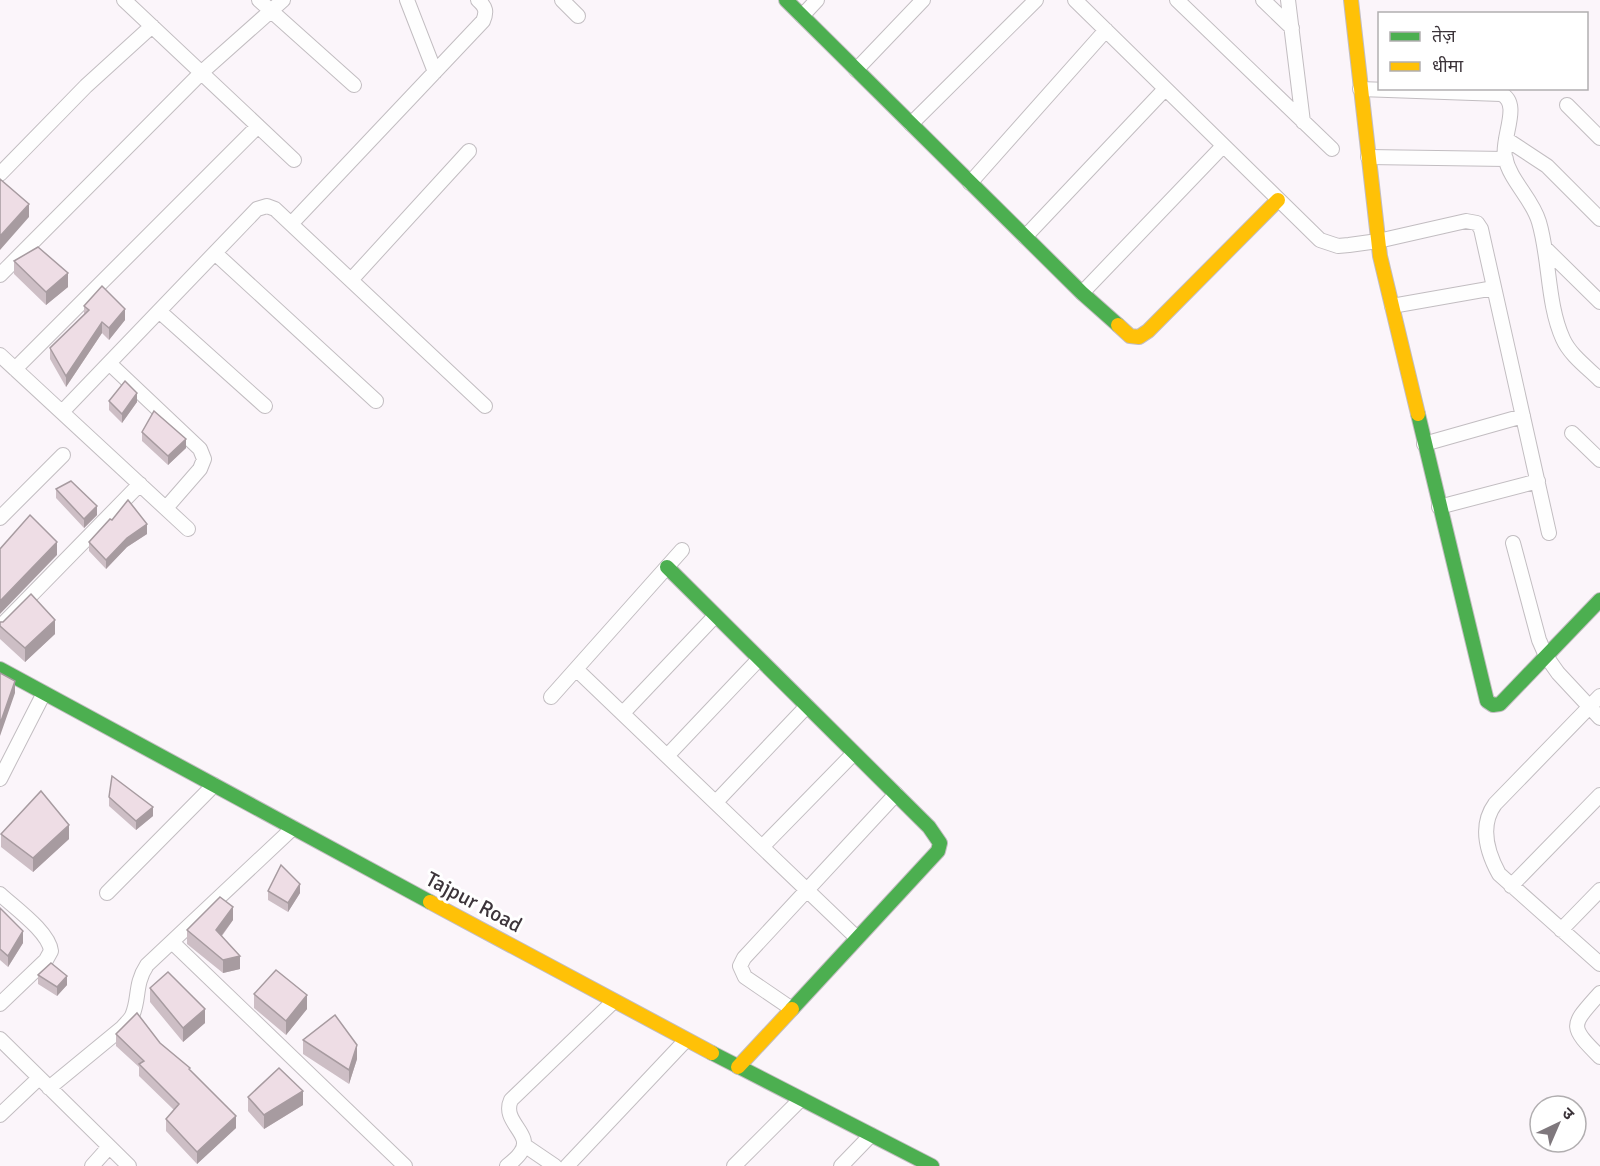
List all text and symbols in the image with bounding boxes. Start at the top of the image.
legend [1378,12,1588,90]
text: तेज़ [1432,25,1456,47]
text: धीमा [1432,55,1463,77]
street label: Tajpur Road [421,866,527,938]
north arrow [1528,1094,1588,1154]
text: उ [1557,1103,1578,1125]

